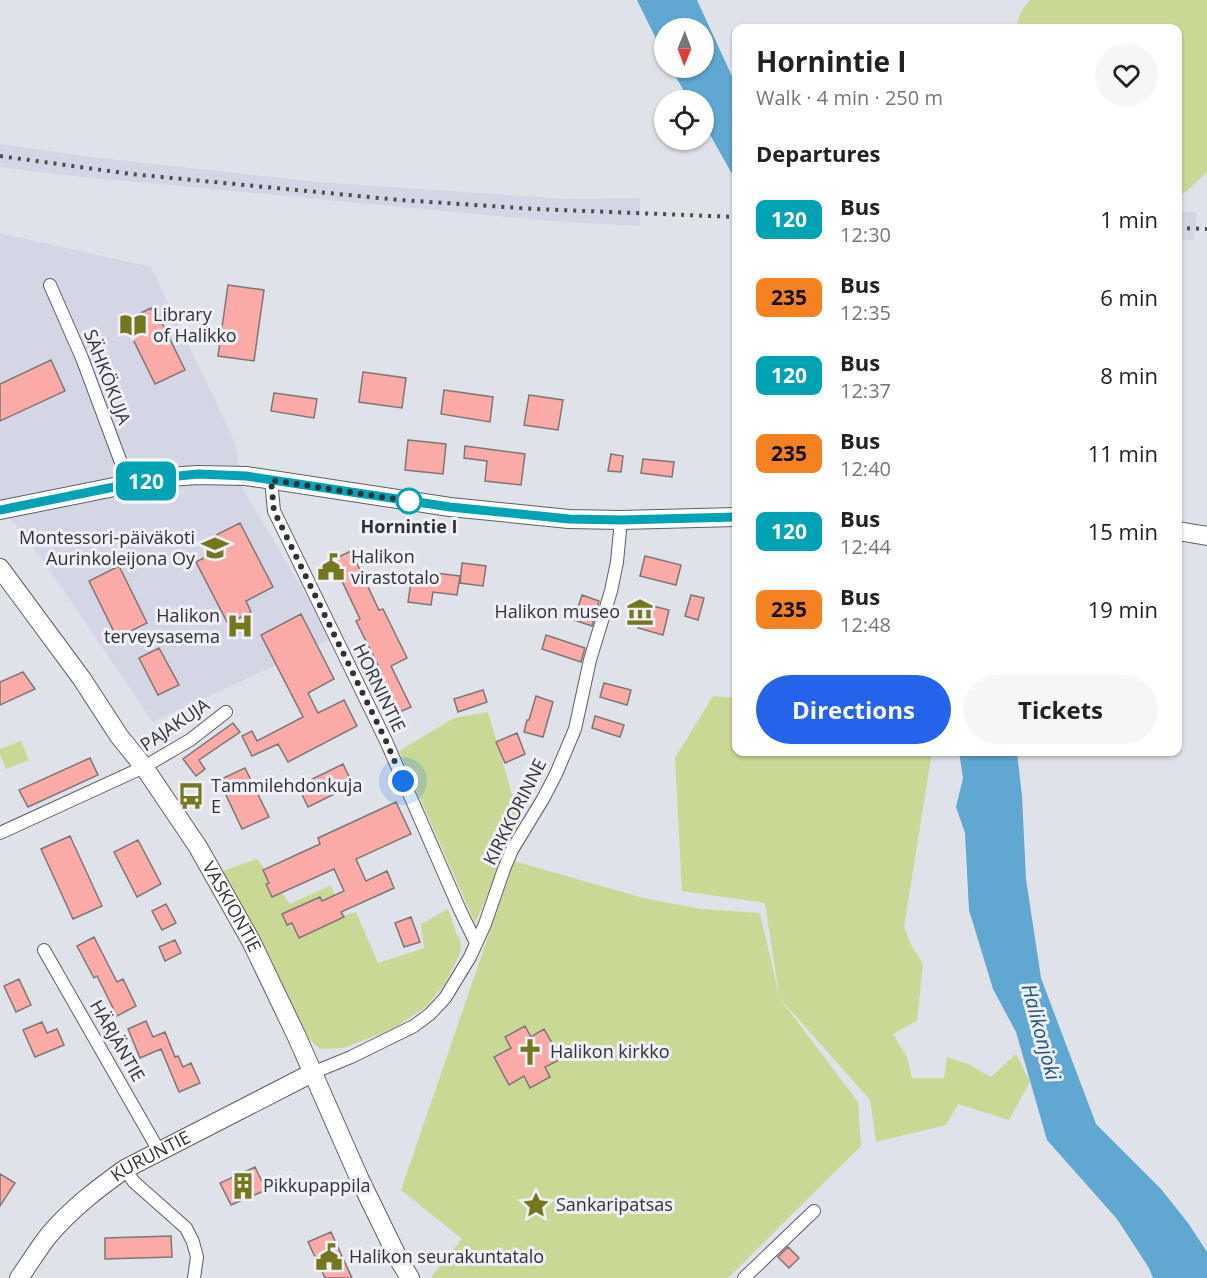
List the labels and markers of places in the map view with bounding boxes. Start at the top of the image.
place label: Library of Halikko [153,302,237,347]
library icon: Library of Halikko [118,310,148,340]
marker: Hornintie I [396,488,422,514]
place label: Hornintie I [361,514,457,538]
place label: Montessori-päiväkoti Aurinkoleijona Oy [19,525,196,570]
school or university icon: Montessori-päiväkoti Aurinkoleijona Oy [200,533,230,563]
place label: Halikon virastotalo [351,544,440,589]
public building icon: Halikon virastotalo [316,552,346,582]
museum icon: Halikon museo [625,597,655,627]
place label: Halikon museo [494,599,620,623]
place label: Halikon terveysasema [104,603,220,648]
hospital icon: Halikon terveysasema [225,611,255,641]
place label: Tammilehdonkuja E [211,773,362,818]
bus stop icon: Tammilehdonkuja E [176,781,206,811]
church icon: Halikon kirkko [515,1037,545,1067]
place label: Halikon kirkko [550,1039,669,1063]
building icon: Pikkupappila [228,1171,258,1201]
place label: Pikkupappila [263,1173,370,1197]
place icon: Sankaripatsas [521,1190,551,1220]
place label: Sankaripatsas [556,1192,673,1216]
public building icon: Halikon seurakuntatalo [314,1242,344,1272]
place label: Halikon seurakuntatalo [349,1244,544,1268]

